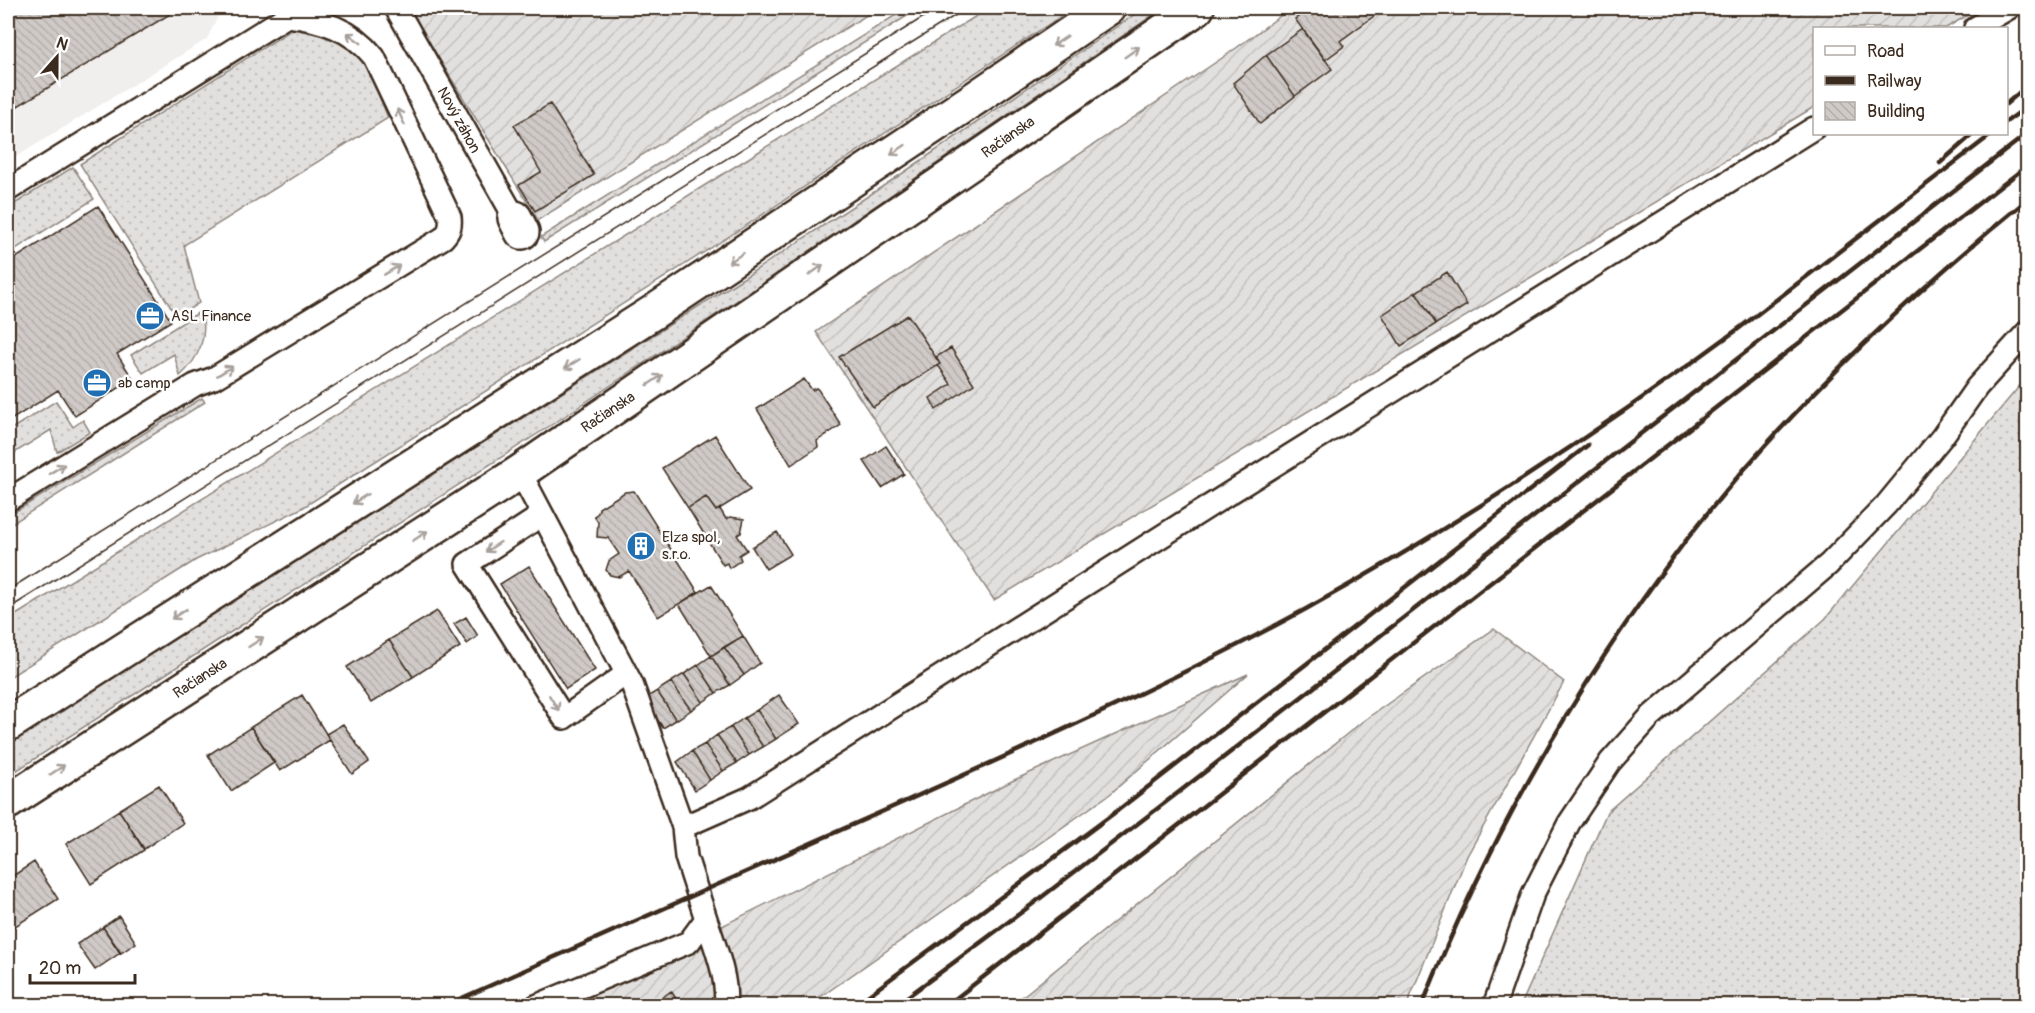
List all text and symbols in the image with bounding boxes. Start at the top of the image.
north arrow [27,27,87,87]
legend [1813,27,2008,135]
one-way arrow [346,32,362,44]
text: N [53,33,71,55]
one-way arrow [1052,35,1069,47]
text: Road [1867,40,1904,63]
one-way arrow [1123,46,1140,58]
text: Railway [1867,70,1922,93]
street label: Nový záhon [433,84,485,157]
text: Building [1867,100,1925,123]
one-way arrow [395,109,407,127]
street label: Račianska [978,112,1039,163]
one-way arrow [891,144,907,156]
one-way arrow [728,252,745,264]
one-way arrow [383,263,400,275]
one-way arrow [807,264,823,276]
office icon: ASL Finance [134,300,166,332]
place label: ASL Finance [171,307,252,326]
one-way arrow [564,358,581,370]
one-way arrow [216,365,233,377]
office icon: ab camp [81,367,113,399]
place label: ab camp [118,374,171,393]
one-way arrow [646,374,662,386]
street label: Račianska [578,388,639,437]
one-way arrow [48,463,65,475]
one-way arrow [352,494,369,506]
place label: Elza spol, s.r.o. [662,528,721,564]
one-way arrow [411,530,428,542]
building icon: Elza spol, s.r.o. [625,530,657,562]
one-way arrow [485,541,502,553]
one-way arrow [171,609,188,621]
one-way arrow [247,635,264,647]
street label: Račianska [170,654,231,703]
one-way arrow [549,694,561,711]
one-way arrow [48,764,65,776]
scale bar [30,947,135,985]
text: 20 m [39,957,81,980]

